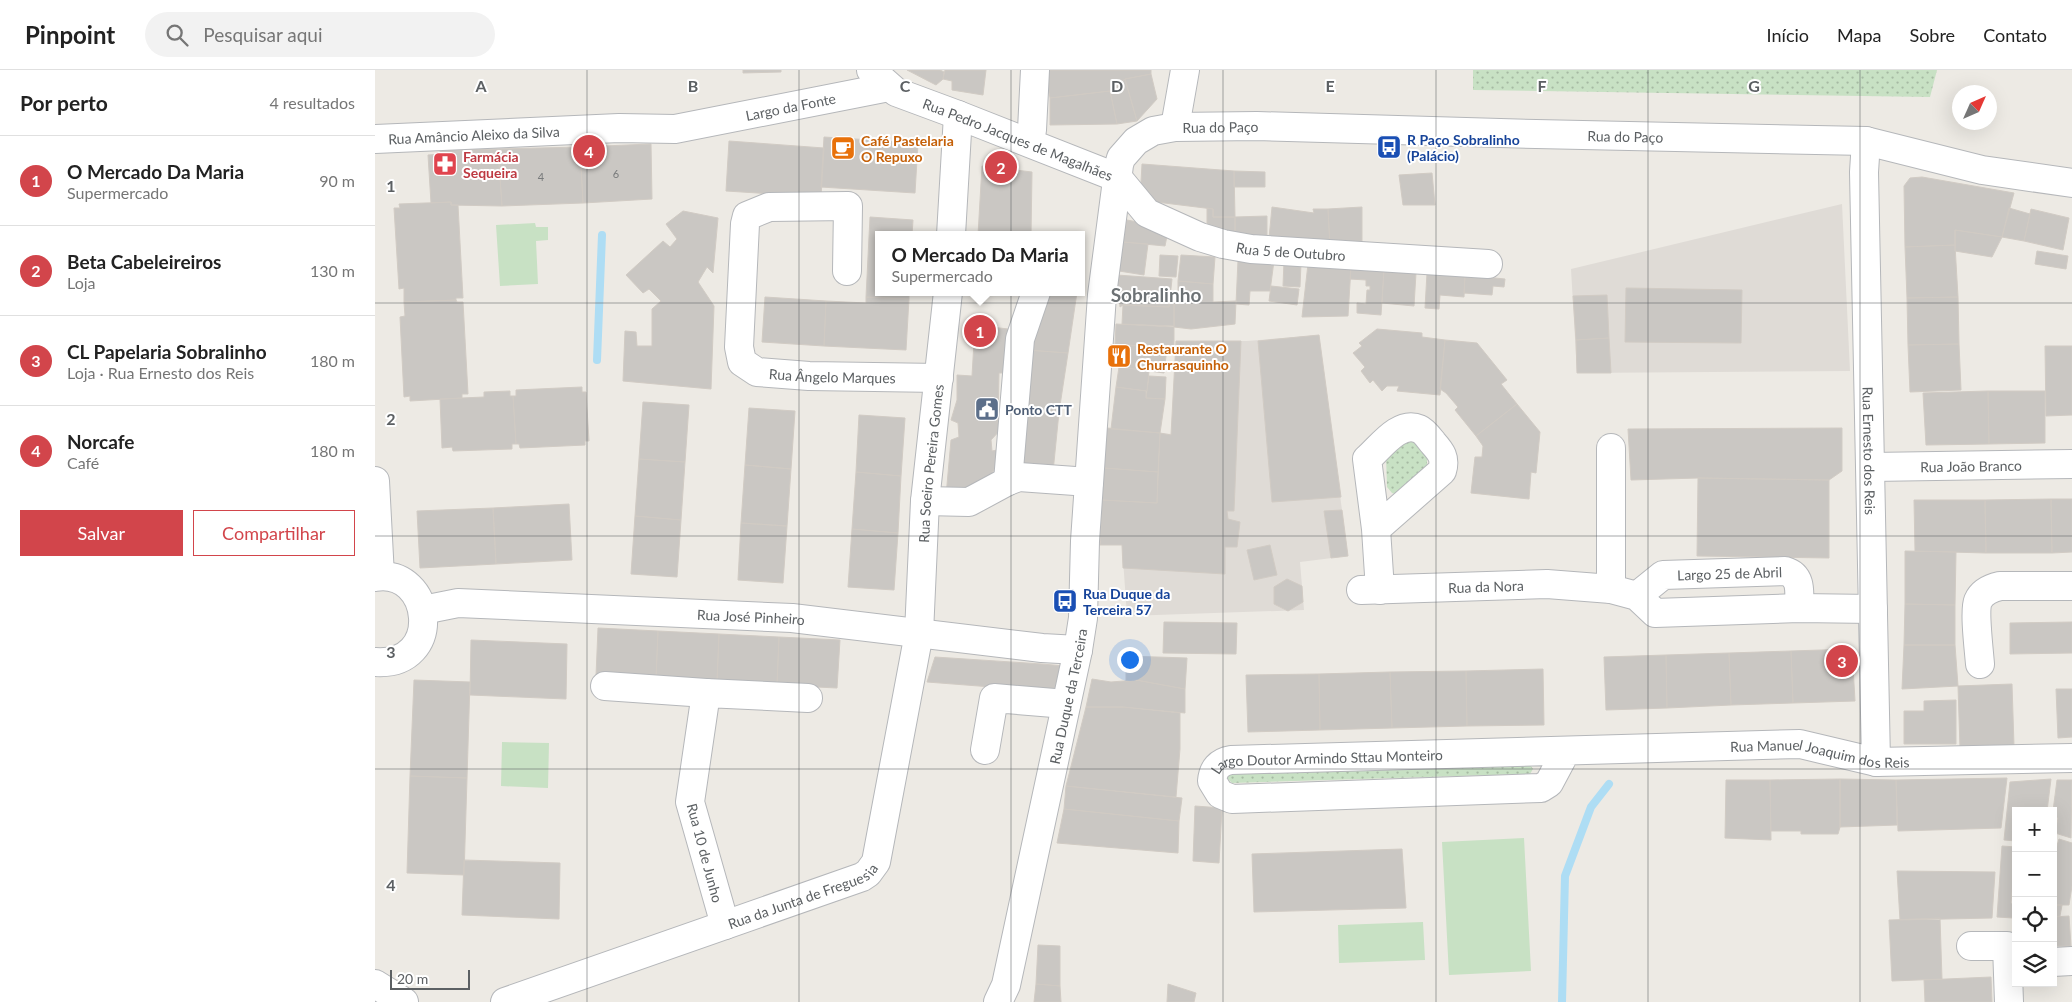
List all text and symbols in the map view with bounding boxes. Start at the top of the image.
search box [145,12,495,57]
text: Pinpoint [25,20,115,49]
icon: search [163,21,191,49]
text: Pesquisar aqui [203,23,323,46]
text: Início [1767,24,1809,46]
text: Mapa [1837,24,1881,46]
text: Sobre [1909,24,1955,46]
text: Contato [1983,24,2047,46]
text: A [474,76,487,95]
text: B [688,76,698,95]
text: C [900,76,911,95]
text: D [1111,76,1123,95]
text: E [1325,76,1335,95]
text: F [1537,76,1547,95]
text: G [1748,76,1760,95]
north arrow [1952,85,1997,130]
street label: Largo da Fonte [744,89,837,123]
text: Por perto [20,90,108,115]
text: 4 resultados [269,93,355,112]
street label: Rua Pedro Jacques de Magalhães [921,94,1115,184]
street label: Rua do Paço [1182,117,1259,135]
street label: Rua Amâncio Aleixo da Silva [388,122,560,147]
street label: Rua do Paço [1587,127,1663,145]
place label: R Paço Sobralinho (Palácio) [1407,131,1520,164]
pin: 4 [573,132,605,170]
place label: Café Pastelaria O Repuxo [861,132,954,165]
bus stop icon: R Paço Sobralinho (Palácio) [1376,134,1402,160]
cafe icon: Café Pastelaria O Repuxo [830,135,856,161]
place label: Farmácia Sequeira [463,148,519,181]
pin: 2 [985,148,1017,186]
pharmacy icon: Farmácia Sequeira [432,151,458,177]
text: O Mercado Da Maria [67,160,244,183]
house number: 6 [613,167,619,180]
house number: 4 [538,170,545,183]
text: 1 [31,171,41,190]
text: 90 m [319,171,355,190]
text: 1 [386,176,396,195]
text: Supermercado [67,183,168,202]
popup [875,231,1085,296]
street label: Rua 5 de Outubro [1235,238,1346,263]
text: O Mercado Da Maria [891,243,1069,266]
text: Beta Cabeleireiros [67,250,221,273]
text: 2 [31,261,41,280]
text: 130 m [310,261,355,280]
text: Supermercado [891,266,993,285]
text: Loja [67,273,96,292]
district label: Sobralinho [1111,283,1201,306]
pin: 1 [964,312,996,350]
text: CL Papelaria Sobralinho [67,340,267,363]
place label: Restaurante O Churrasquinho [1137,340,1229,373]
restaurant icon: Restaurante O Churrasquinho [1106,343,1132,369]
text: 3 [31,351,41,370]
text: 180 m [310,351,355,370]
text: Loja · Rua Ernesto dos Reis [67,363,254,382]
street label: Rua Ângelo Marques [768,364,896,386]
street label: Rua Soeiro Pereira Gomes [915,383,946,543]
street label: Rua Ernesto dos Reis [1860,387,1879,515]
public building icon: Ponto CTT [974,396,1000,422]
place label: Ponto CTT [1005,401,1072,418]
text: 2 [386,409,396,428]
text: Norcafe [67,430,134,453]
text: 4 [31,441,41,460]
text: 180 m [310,441,355,460]
text: Café [67,453,99,472]
street label: Rua João Branco [1920,456,2022,475]
button: Salvar [20,510,183,556]
button: Compartilhar [193,510,355,556]
street label: Largo 25 de Abril [1677,563,1782,583]
street label: Rua da Nora [1448,576,1524,596]
place label: Rua Duque da Terceira 57 [1083,585,1170,618]
bus stop icon: Rua Duque da Terceira 57 [1052,588,1078,614]
street label: Rua José Pinheiro [697,605,806,628]
street label: Rua Duque da Terceira [1045,627,1090,766]
text: 3 [386,642,396,661]
pin: 3 [1826,642,1858,680]
your location [1117,647,1143,673]
street label: Rua Manuel Joaquim dos Reis [1730,736,1910,771]
street label: Largo Doutor Armindo Sttau Monteiro [1207,746,1443,777]
street label: Rua 10 de Junho [684,801,726,905]
map controls [2012,807,2057,987]
button: + [2012,807,2057,852]
button: − [2012,852,2057,897]
street label: Rua da Junta de Freguesia [725,860,881,932]
text: 4 [386,875,396,894]
button: locate [2012,897,2057,942]
button: layers [2012,942,2057,987]
scale bar [390,967,470,990]
text: 20 m [397,970,428,987]

